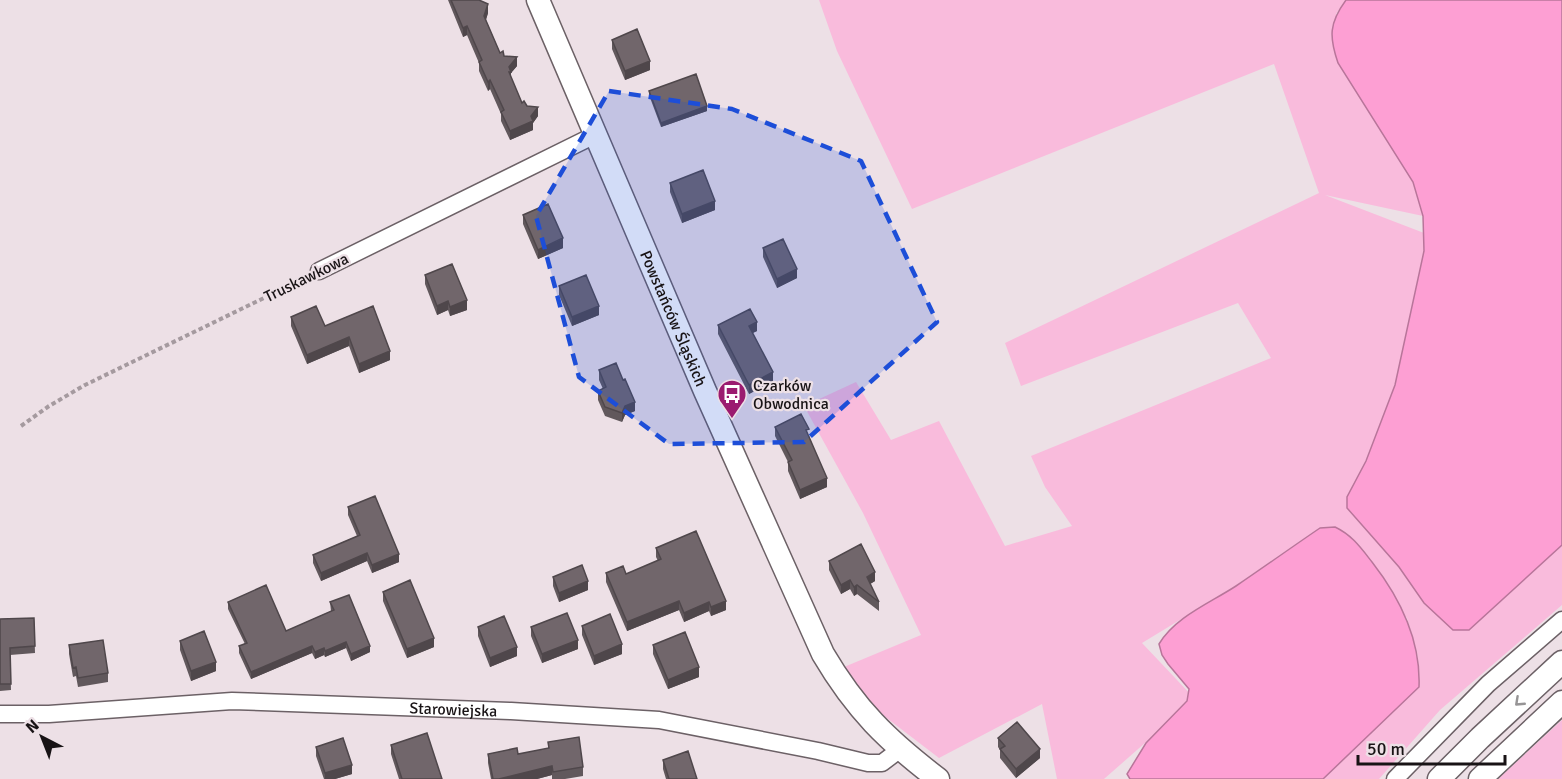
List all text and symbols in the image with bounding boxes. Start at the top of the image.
street label: Powstańców Śląskich [635,248,711,390]
street label: Truskawkowa [261,249,352,307]
place label: Czarków Obwodnica [753,376,829,414]
bus stop icon: Czarków Obwodnica [716,378,748,420]
one-way arrow [1515,694,1526,705]
street label: Starowiejska [409,698,498,722]
north arrow [12,707,72,767]
text: N [22,715,43,738]
scale bar [1358,728,1505,766]
text: 50 m [1367,738,1405,760]

